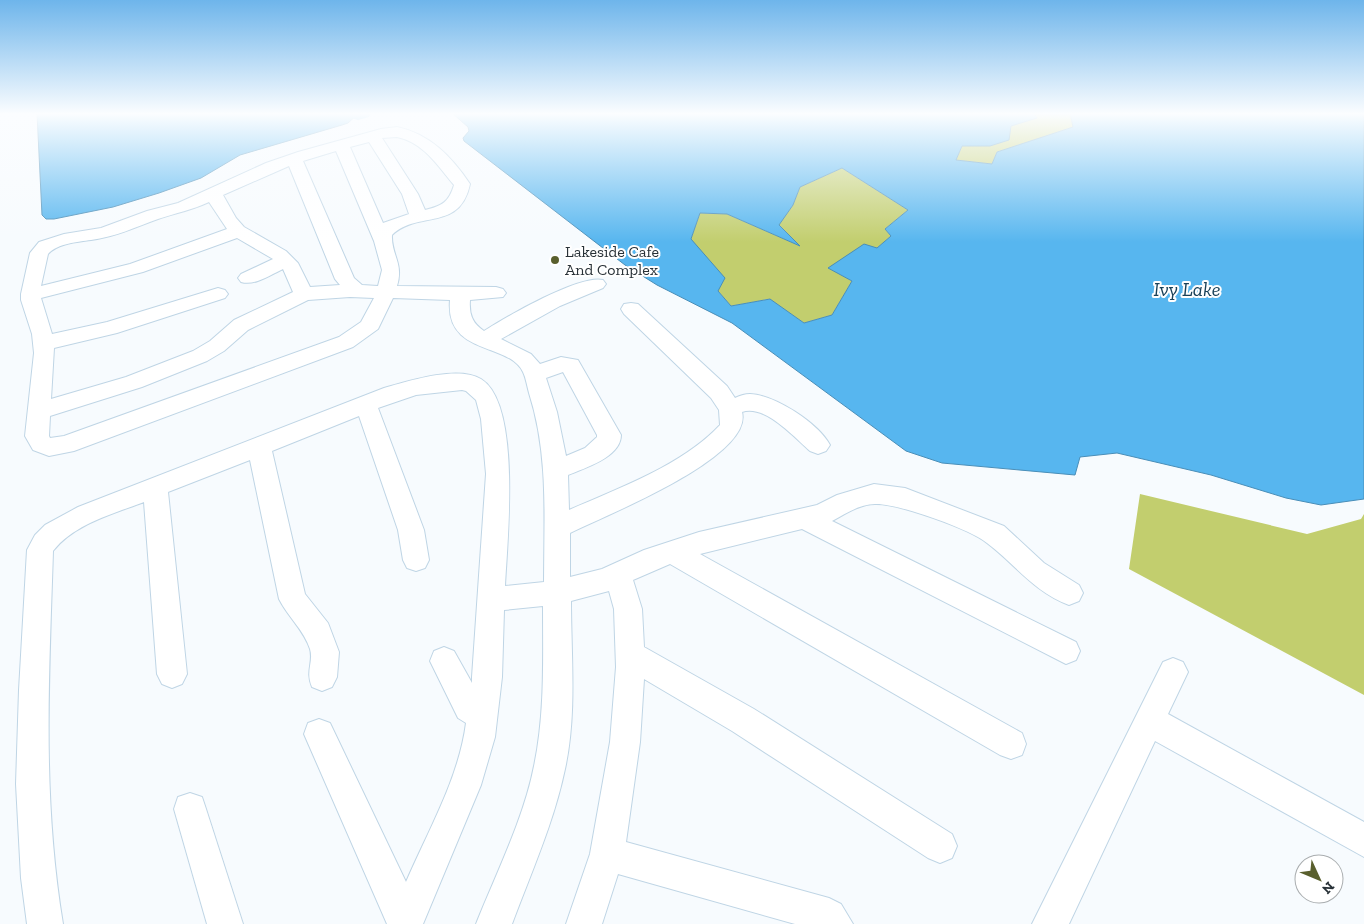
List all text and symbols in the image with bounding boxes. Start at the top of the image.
place label: Lakeside Cafe And Complex [565,242,659,279]
marker: Lakeside Cafe And Complex [549,254,561,266]
water label: Ivy Lake [1154,277,1220,301]
north arrow [1294,854,1344,904]
text: N [1318,878,1338,898]

